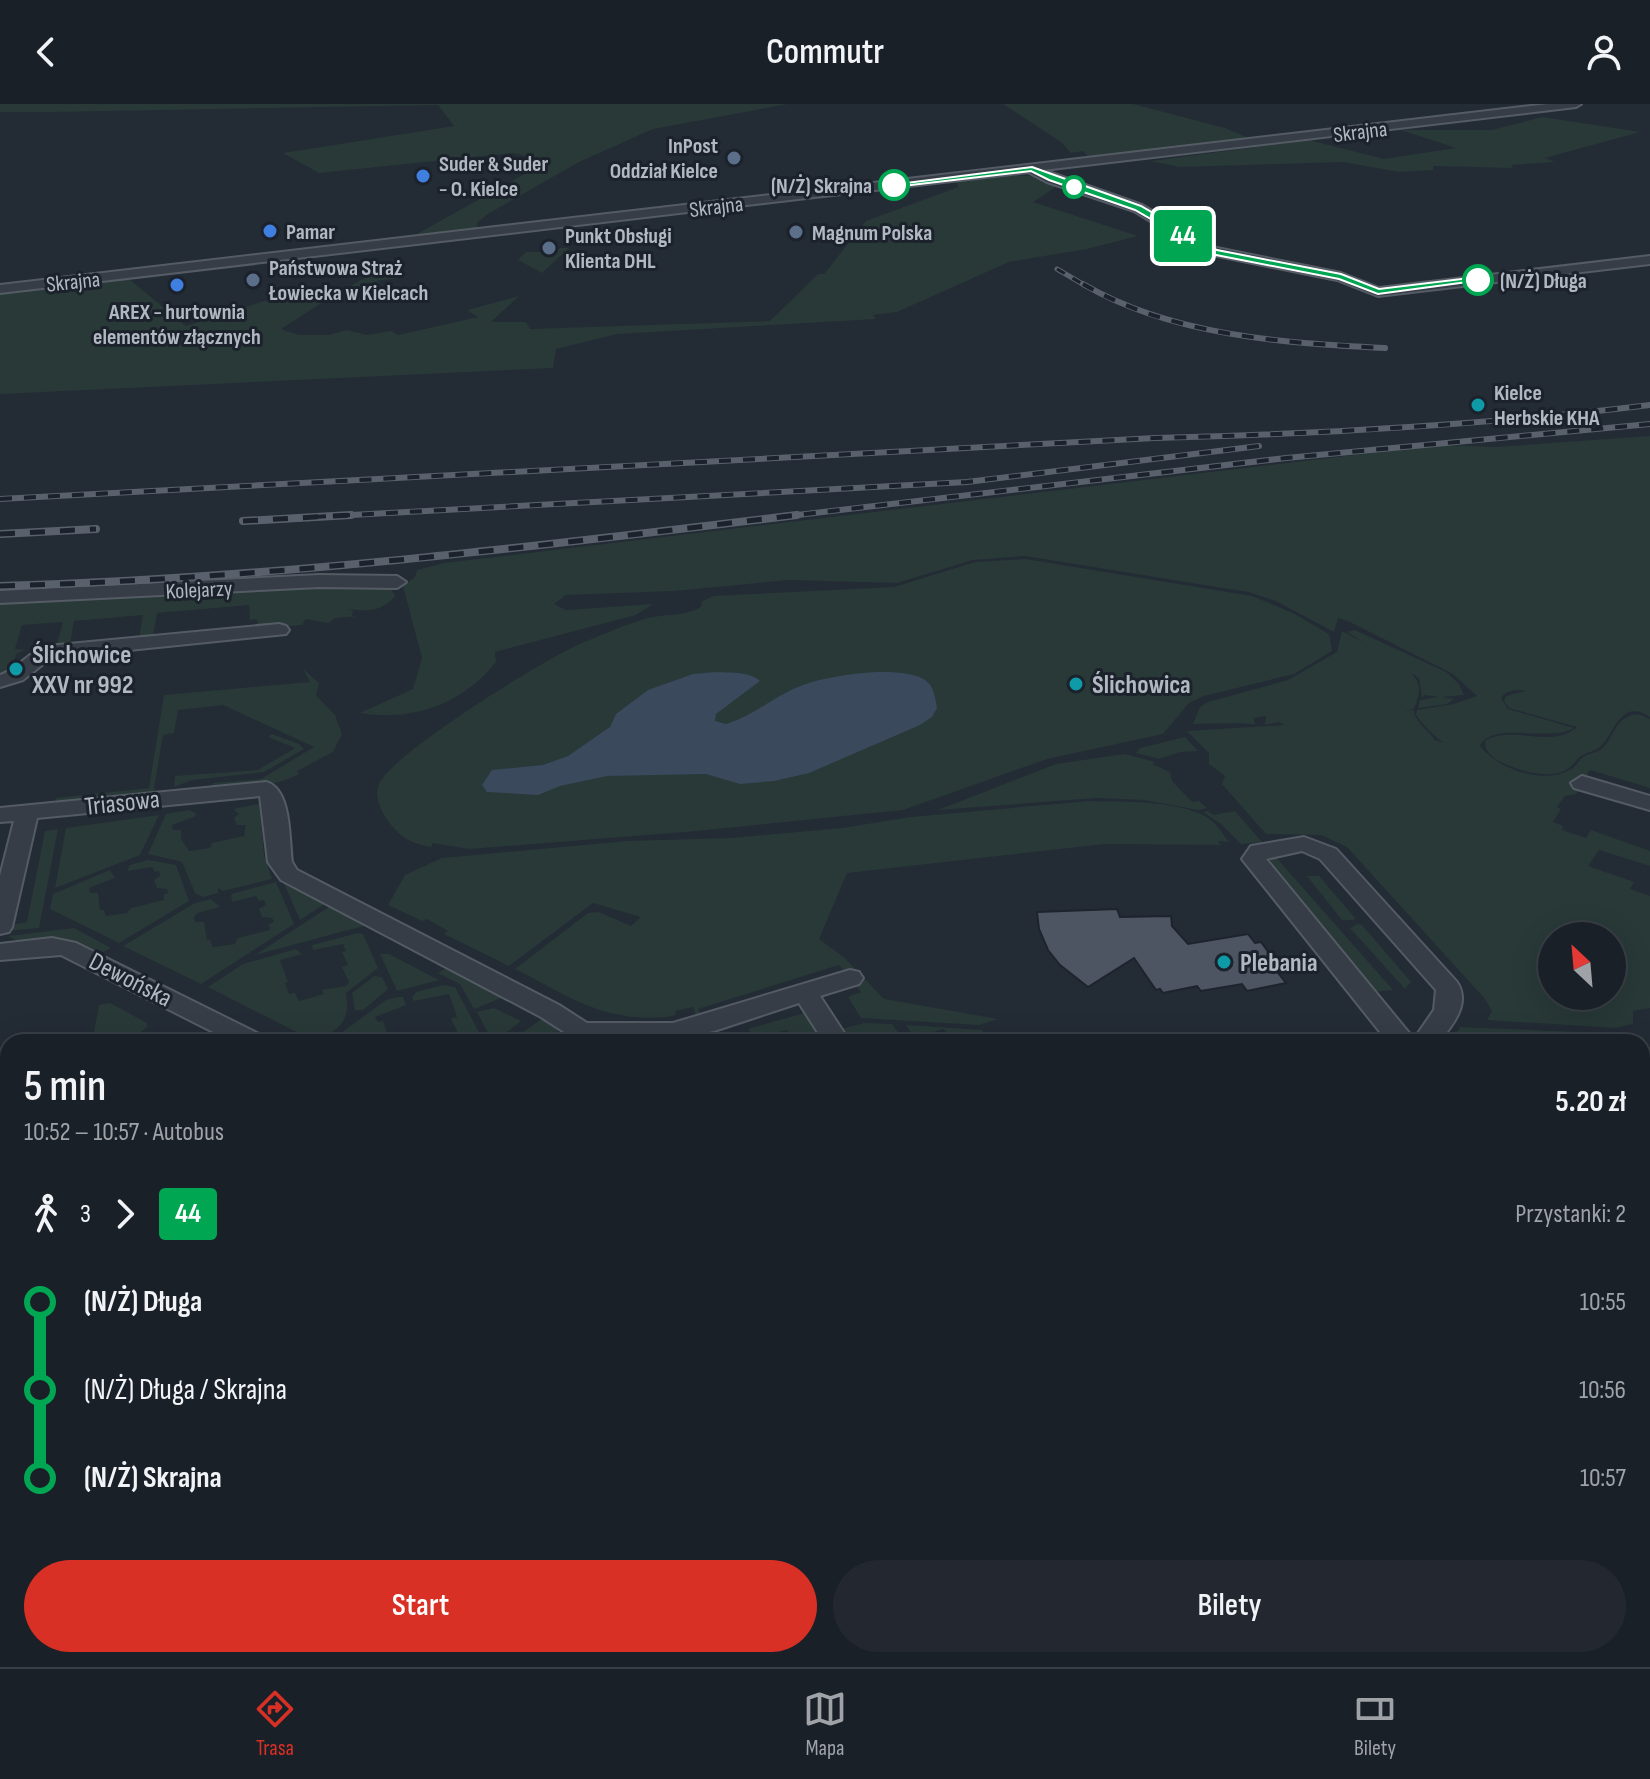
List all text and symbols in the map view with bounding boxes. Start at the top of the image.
icon: back [24,30,68,74]
icon: person [1582,30,1626,74]
text: Commutr [766,31,884,74]
street label: Skrajna [1332,116,1389,149]
place label: InPost Oddział Kielce [610,133,718,185]
marker: InPost Oddział Kielce [725,149,743,167]
place label: Suder & Suder - O. Kielce [439,151,548,203]
marker: Suder & Suder - O. Kielce [414,167,432,185]
marker: (N/Ż) Skrajna [879,170,909,200]
place label: (N/Ż) Skrajna [771,173,872,200]
unlabelled marker [1063,176,1085,198]
street label: Skrajna [688,191,745,224]
line badge: 44 [1147,210,1219,262]
place label: Pamar [286,219,335,246]
text: 44 [1170,219,1196,252]
place label: Magnum Polska [812,220,932,247]
marker: Pamar [261,222,279,240]
place label: Punkt Obsługi Klienta DHL [565,223,672,275]
marker: Magnum Polska [787,223,805,241]
marker: Punkt Obsługi Klienta DHL [540,239,558,257]
place label: Państwowa Straż Łowiecka w Kielcach [268,255,428,307]
marker: (N/Ż) Długa [1463,265,1493,295]
street label: Skrajna [45,266,101,299]
place label: (N/Ż) Długa [1500,268,1587,295]
marker: Państwowa Straż Łowiecka w Kielcach [244,271,262,289]
marker: AREX - hurtownia elementów złącznych [168,276,186,294]
place label: AREX - hurtownia elementów złącznych [93,299,261,351]
place label: Kielce Herbskie KHA [1494,380,1600,432]
marker: Kielce Herbskie KHA [1469,396,1487,414]
street label: Kolejarzy [165,575,234,606]
place label: Ślichowice XXV nr 992 [31,640,133,701]
marker: Ślichowice XXV nr 992 [7,660,25,678]
place label: Ślichowica [1092,670,1191,701]
marker: Ślichowica [1067,675,1085,693]
street label: Triasowa [83,784,161,823]
north arrow [1538,922,1626,1010]
map controls [1538,922,1626,1010]
street label: Dewońska [84,946,177,1014]
place label: Plebania [1240,948,1318,979]
marker: Plebania [1215,953,1233,971]
text: 5 min [24,1060,106,1113]
text: 5.20 zł [1556,1084,1626,1120]
text: 10:52 – 10:57 · Autobus [24,1117,224,1148]
icon: walk [24,1192,68,1236]
icon: forward [103,1192,147,1236]
text: 44 [175,1197,201,1230]
text: 3 [80,1199,91,1230]
text: Przystanki: 2 [1515,1199,1626,1230]
text: (N/Ż) Długa [84,1284,202,1320]
text: 10:55 [1580,1287,1626,1318]
text: (N/Ż) Długa / Skrajna [84,1372,287,1408]
text: 10:56 [1579,1375,1626,1406]
text: (N/Ż) Skrajna [84,1460,222,1496]
text: 10:57 [1580,1463,1626,1494]
button: Start [24,1560,817,1652]
button: Bilety [833,1560,1626,1652]
tab: Trasa [253,1687,297,1762]
tab: Mapa [803,1687,847,1762]
tab: Bilety [1353,1687,1397,1762]

